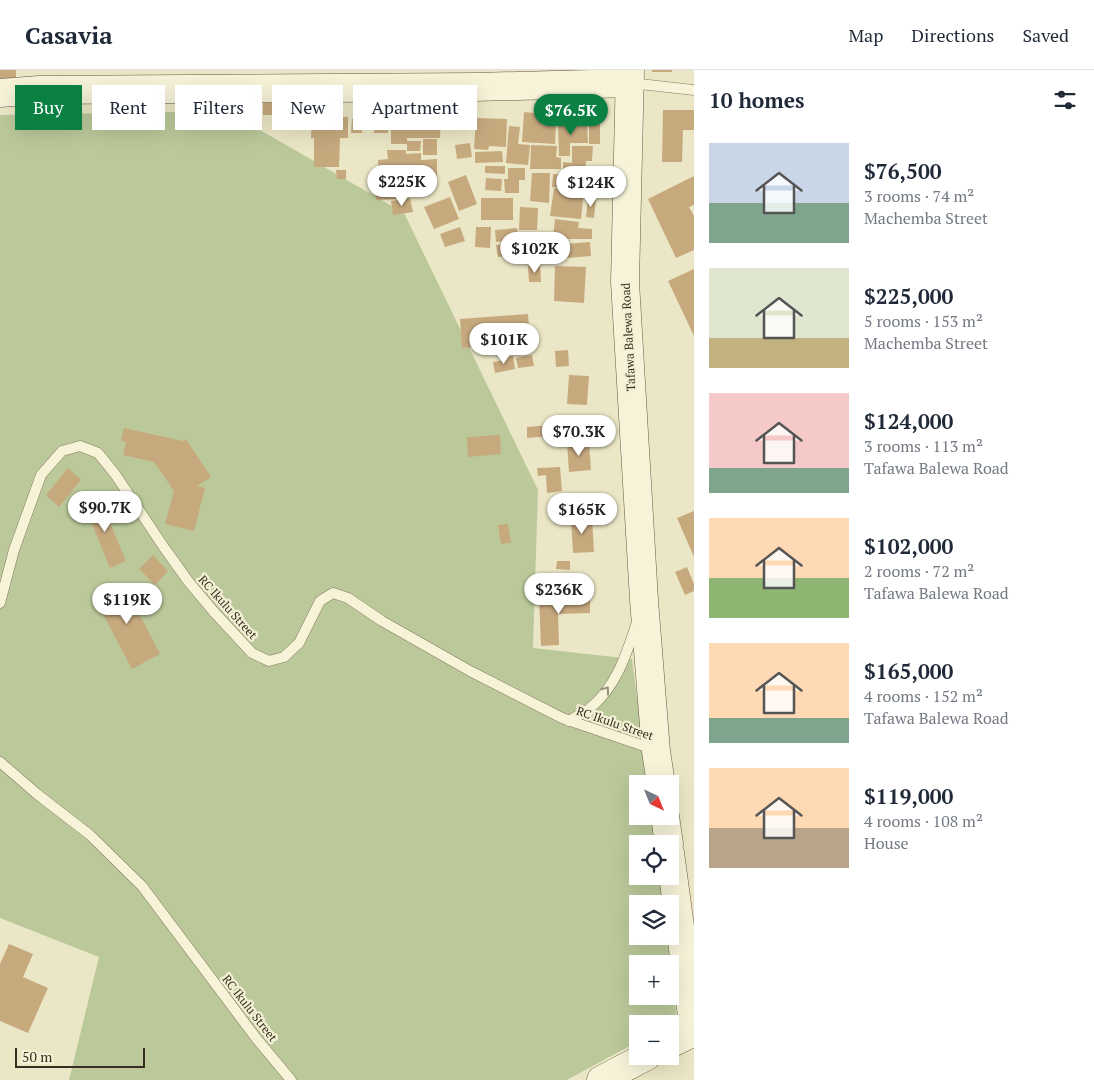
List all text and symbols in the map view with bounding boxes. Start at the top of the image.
text: Casavia [25,19,113,51]
text: Map [848,23,883,47]
text: Directions [911,23,994,47]
text: Saved [1022,23,1069,47]
chip: Buy [15,85,82,130]
chip: Rent [92,85,165,130]
chip: Filters [175,85,262,130]
chip: New [272,85,343,130]
chip: Apartment [353,85,477,130]
text: 10 homes [709,86,805,114]
icon: filters [1051,86,1079,114]
pin: $76.5K [530,93,612,136]
text: $76.5K [545,99,597,121]
text: $76,500 [864,157,942,185]
icon: home [749,163,809,223]
pin: $225K [367,164,437,207]
pin: $124K [556,166,626,208]
text: $225K [378,170,426,192]
text: $124K [567,171,615,193]
text: 3 rooms · 74 m² [864,185,974,207]
text: Machemba Street [864,207,988,229]
pin: $102K [500,232,570,274]
text: $102K [511,237,559,259]
street label: Tafawa Balewa Road [618,282,638,392]
text: $225,000 [864,282,953,310]
icon: home [749,288,809,348]
text: 5 rooms · 153 m² [864,310,983,332]
pin: $101K [469,322,539,365]
text: $101K [480,328,528,350]
text: Machemba Street [864,332,988,354]
text: $124,000 [864,407,953,435]
icon: home [749,413,809,473]
pin: $70.3K [538,414,620,457]
text: $70.3K [553,420,605,442]
text: 3 rooms · 113 m² [864,435,983,457]
text: Tafawa Balewa Road [864,457,1009,479]
pin: $90.7K [64,490,146,533]
pin: $165K [547,492,617,535]
text: $90.7K [79,496,131,518]
text: $165K [558,498,606,520]
text: $102,000 [864,532,953,560]
icon: home [749,538,809,598]
text: 2 rooms · 72 m² [864,560,974,582]
street label: RC Ikulu Street [195,572,261,642]
pin: $236K [524,572,594,615]
text: $236K [535,578,583,600]
pin: $119K [92,582,162,625]
text: Tafawa Balewa Road [864,582,1009,604]
text: $119K [103,588,151,610]
text: $165,000 [864,657,953,685]
icon: home [749,663,809,723]
text: 4 rooms · 152 m² [864,685,983,707]
one-way arrow [600,686,609,696]
street label: RC Ikulu Street [574,703,656,743]
text: Tafawa Balewa Road [864,707,1009,729]
north arrow [629,775,679,825]
map controls [629,775,679,1065]
text: $119,000 [864,782,953,810]
icon: home [749,788,809,848]
text: 4 rooms · 108 m² [864,810,983,832]
text: House [864,832,909,854]
button: locate [629,835,679,885]
button: layers [629,895,679,945]
button: + [629,955,679,1005]
street label: RC Ikulu Street [219,972,281,1045]
button: − [629,1015,679,1065]
scale bar [15,1045,145,1068]
text: 50 m [22,1047,52,1066]

